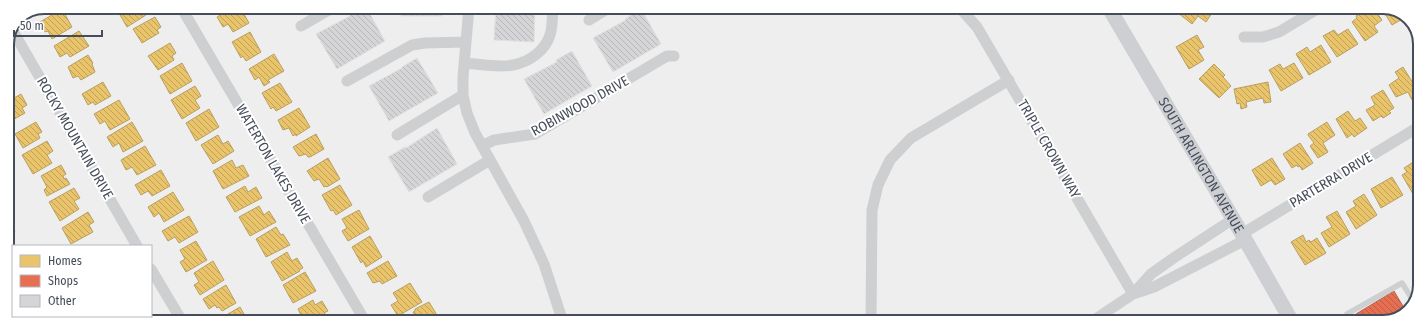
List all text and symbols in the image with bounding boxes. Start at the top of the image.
scale bar [14,12,102,38]
text: 50 m [20,19,44,33]
street label: ROBINWOOD DRIVE [528,72,632,140]
street label: ROCKY MOUNTAIN DRIVE [33,74,117,202]
street label: SOUTH ARLINGTON AVENUE [1155,94,1248,236]
street label: TRIPLE CROWN WAY [1014,97,1084,201]
street label: WATERTON LAKES DRIVE [232,101,314,227]
street label: PARTERRA DRIVE [1287,148,1376,211]
legend [12,245,152,317]
text: Homes [48,254,82,268]
text: Shops [48,274,78,288]
text: Other [48,294,77,308]

